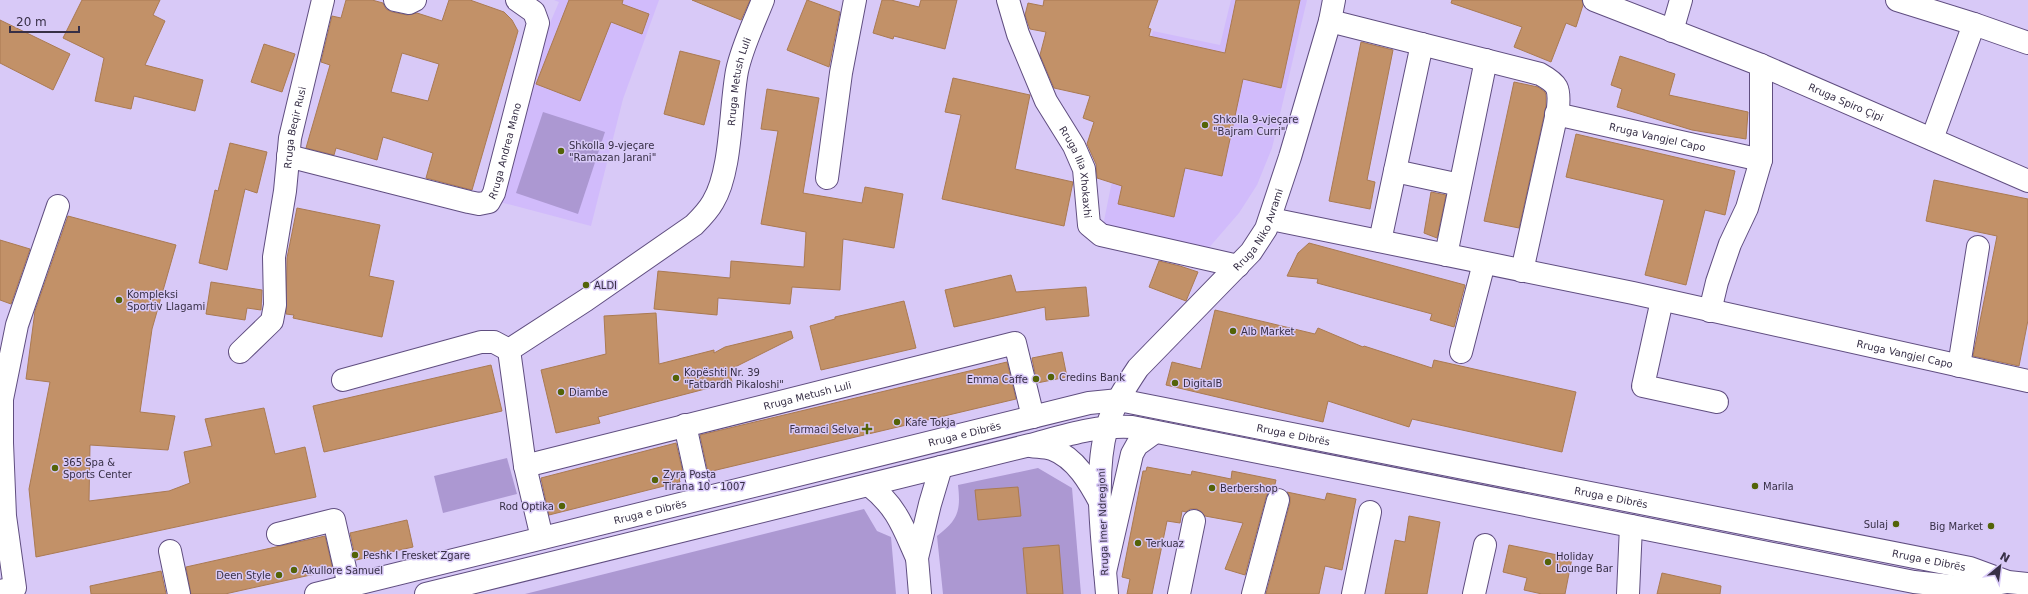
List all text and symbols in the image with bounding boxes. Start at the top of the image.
scale bar [10,8,79,34]
text: 20 m [16,15,47,29]
street label: Rruga Metush Luli [725,36,753,126]
street label: Rruga Spiro Çipi [1807,81,1885,123]
street label: Rruga Beqir Rusi [282,85,308,169]
street label: Rruga Andrea Mano [486,101,523,201]
place label: Shkolla 9-vjeçare "Bajram Curri" [1213,114,1298,137]
marker: Shkolla 9-vjeçare "Bajram Curri" [1200,120,1210,130]
street label: Rruga Vangjel Capo [1608,121,1707,153]
street label: Rruga Ilia Xhokaxhi [1057,124,1094,219]
place label: Shkolla 9-vjeçare "Ramazan Jarani" [569,140,656,163]
marker: Shkolla 9-vjeçare "Ramazan Jarani" [556,146,566,156]
street label: Rruga Niko Avrami [1231,187,1285,272]
marker: ALDI [581,280,591,290]
place label: ALDI [594,280,617,291]
place label: Kompleksi Sportiv Llagami [127,289,205,312]
marker: Kompleksi Sportiv Llagami [114,295,124,305]
marker: Alb Market [1228,326,1238,336]
place label: Alb Market [1241,326,1295,337]
street label: Rruga Vangjel Capo [1856,337,1954,370]
place label: Kopështi Nr. 39 "Fatbardh Pikaloshi" [684,367,784,390]
marker: Credins Bank [1046,372,1056,382]
place label: Credins Bank [1059,372,1125,383]
marker: Kopështi Nr. 39 "Fatbardh Pikaloshi" [671,373,681,383]
place label: Emma Caffe [967,374,1028,385]
marker: Emma Caffe [1031,374,1041,384]
marker: DigitalB [1170,378,1180,388]
place label: DigitalB [1183,378,1222,389]
street label: Rruga Metush Luli [762,379,852,411]
marker: Diambe [556,387,566,397]
place label: Diambe [569,387,608,398]
marker: Kafe Tokja [892,417,902,427]
place label: Kafe Tokja [905,417,956,428]
street label: Rruga e Dibrës [927,419,1002,448]
street label: Rruga e Dibrës [1256,422,1331,447]
place label: Farmaci Selva [789,424,859,435]
marker: Farmaci Selva [862,424,872,434]
place label: 365 Spa & Sports Center [63,457,133,480]
marker: 365 Spa & Sports Center [50,463,60,473]
street label: Rruga Imer Ndregjoni [1096,468,1110,576]
place label: Zyra Posta Tirana 10 - 1007 [662,469,746,492]
marker: Zyra Posta Tirana 10 - 1007 [650,475,660,485]
marker: Marila [1750,481,1760,491]
place label: Marila [1763,481,1794,492]
marker: Berbershop [1207,483,1217,493]
place label: Berbershop [1220,483,1278,494]
street label: Rruga e Dibrës [1573,485,1649,510]
street label: Rruga e Dibrës [612,497,687,526]
place label: Rod Optika [499,501,554,512]
marker: Rod Optika [557,501,567,511]
place label: Sulaj [1864,519,1888,530]
marker: Sulaj [1891,519,1901,529]
place label: Big Market [1929,521,1983,532]
marker: Big Market [1986,521,1996,531]
marker: Terkuaz [1133,538,1143,548]
place label: Terkuaz [1145,538,1184,549]
north arrow [1980,546,2020,586]
street label: Rruga e Dibrës [1891,547,1967,573]
marker: Peshk I Fresket Zgare [350,550,360,560]
place label: Peshk I Fresket Zgare [363,550,470,561]
text: N [1997,550,2012,566]
place label: Holiday Lounge Bar [1556,551,1614,574]
marker: Holiday Lounge Bar [1543,557,1553,567]
marker: Akullore Samuel [289,565,299,575]
place label: Akullore Samuel [302,565,383,576]
place label: Deen Style [216,570,271,581]
marker: Deen Style [274,570,284,580]

